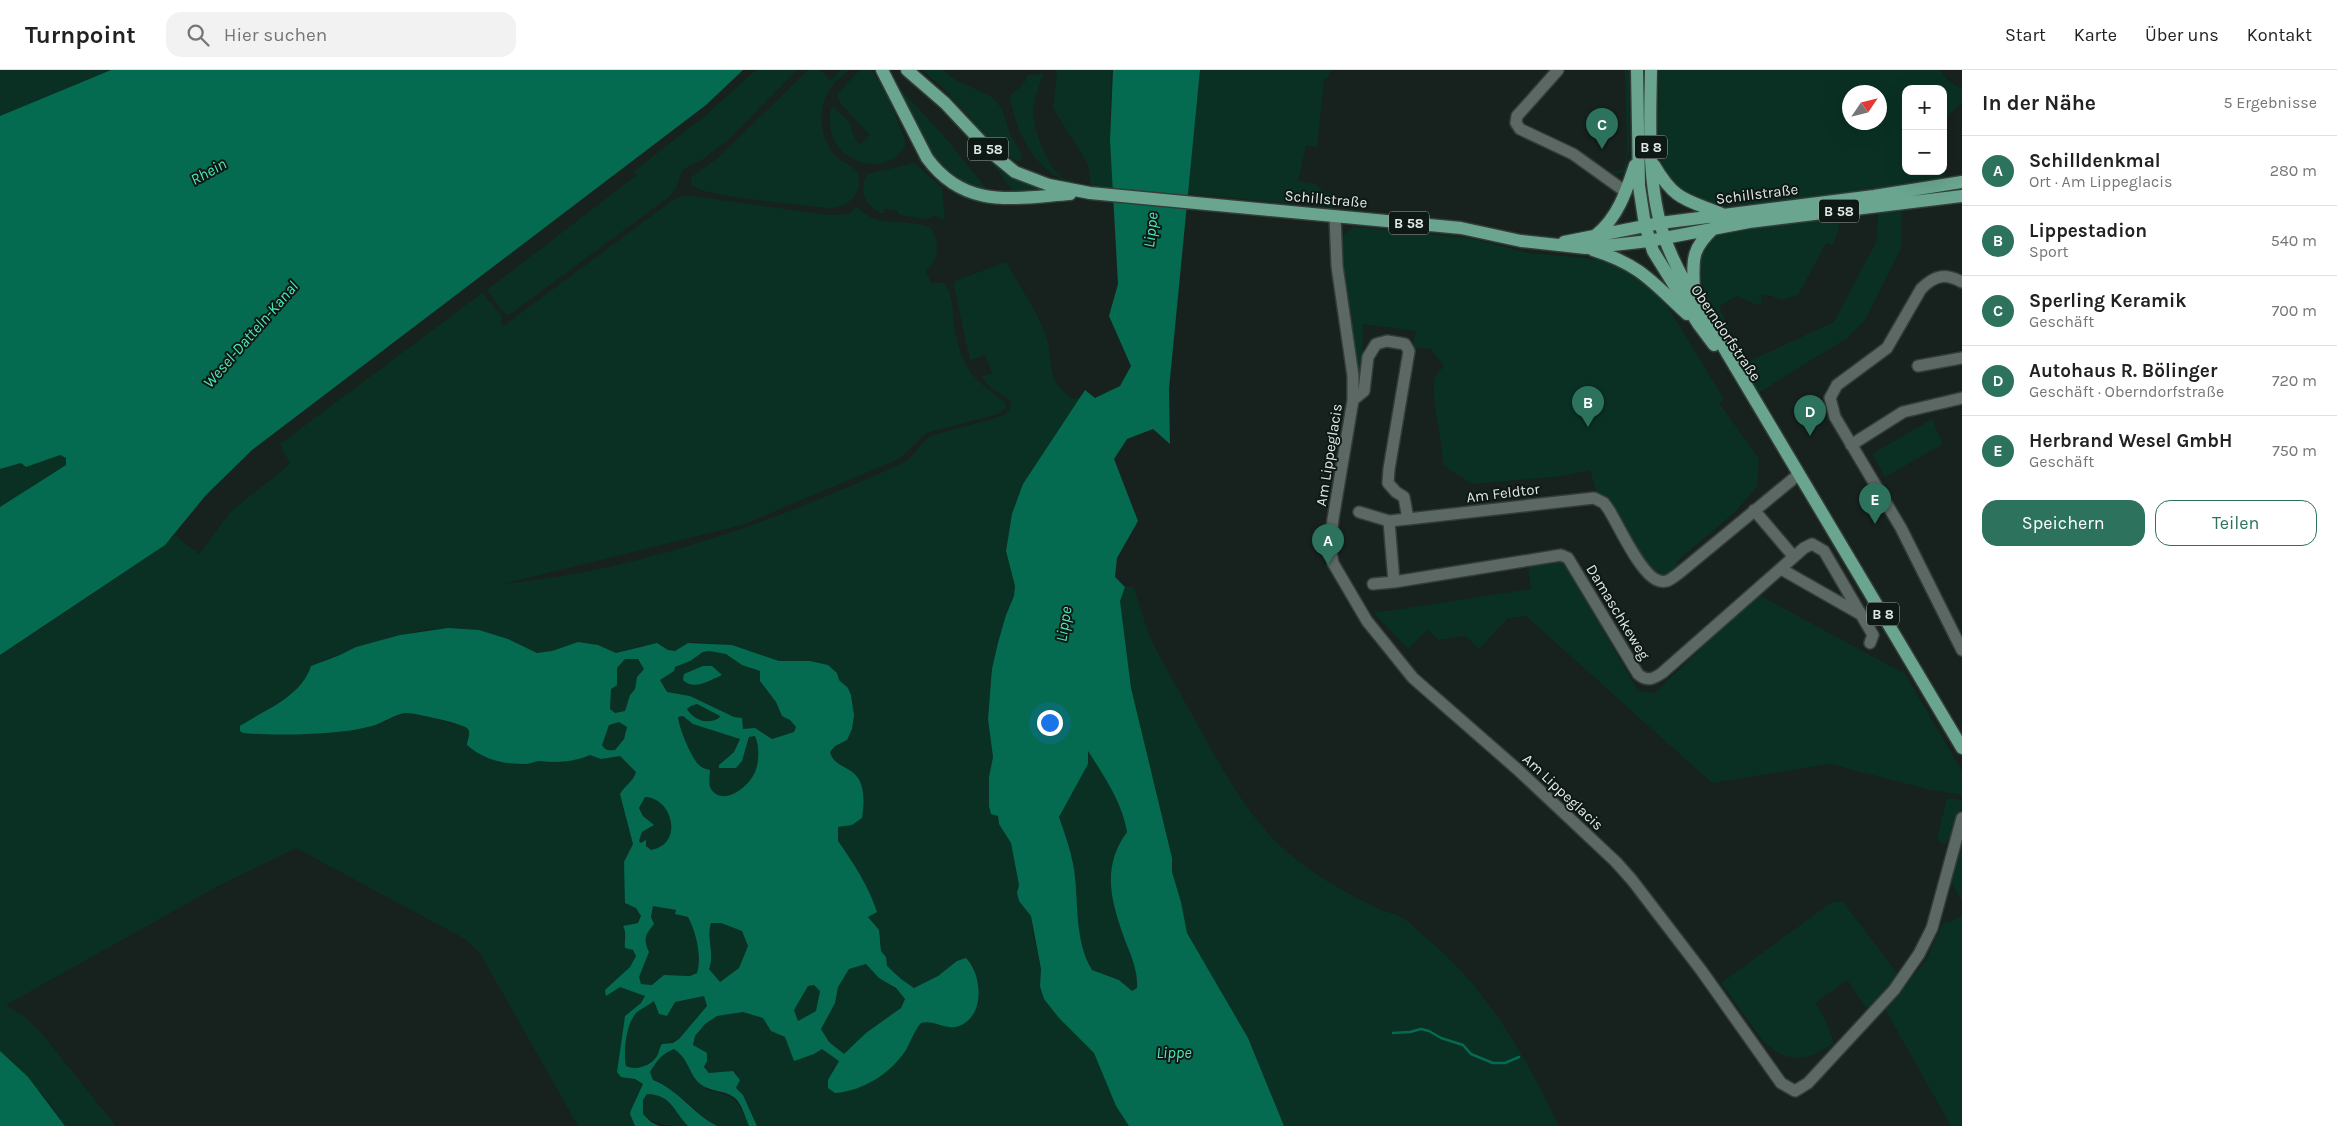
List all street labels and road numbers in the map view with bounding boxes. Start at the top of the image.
road number: B 8 [1635,136,1667,158]
road number: B 58 [968,138,1008,160]
street label: Schillstraße [1715,180,1799,208]
street label: Schillstraße [1284,186,1368,212]
road number: B 58 [1819,200,1859,222]
road number: B 58 [1389,212,1429,234]
street label: Oberndorfstraße [1687,281,1765,385]
street label: Am Lippeglacis [1312,402,1346,508]
street label: Am Feldtor [1465,480,1541,506]
street label: Damaschkeweg [1582,561,1654,664]
road number: B 8 [1867,602,1899,626]
street label: Am Lippeglacis [1519,750,1607,834]

